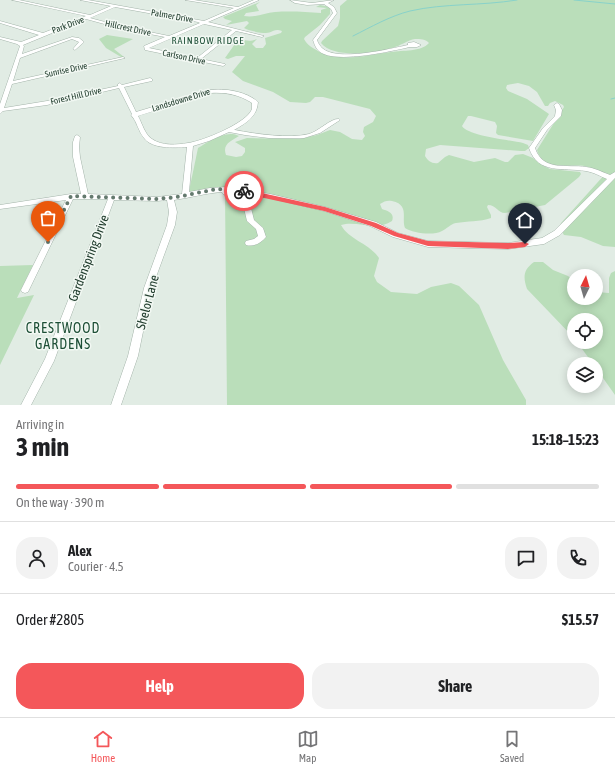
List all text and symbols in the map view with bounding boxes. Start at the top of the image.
street label: Palmer Drive [150,7,194,25]
street label: Park Drive [50,14,86,36]
street label: Hillcrest Drive [104,18,152,38]
district label: RAINBOW RIDGE [171,35,245,46]
street label: Carlson Drive [162,48,206,66]
street label: Sunrise Drive [44,61,88,79]
street label: Forest Hill Drive [49,85,103,107]
street label: Landsdowne Drive [151,86,211,114]
courier [224,171,264,211]
icon: bike [233,180,255,202]
pin [31,201,65,242]
pin [508,203,542,244]
icon: bag [37,207,59,229]
icon: home [514,209,536,231]
street label: Gardenspring Drive [65,213,112,304]
north arrow [567,269,603,305]
map controls [567,269,603,393]
street label: Shelor Lane [133,273,162,331]
button: locate [567,313,603,349]
district label: CRESTWOOD GARDENS [26,320,100,352]
button: layers [567,357,603,393]
text: Arriving in [16,417,64,432]
text: 15:18–15:23 [532,431,599,448]
text: 3 min [16,432,69,462]
text: On the way · 390 m [16,495,104,510]
button: person [16,537,58,579]
button: chat [505,537,547,579]
button: phone [557,537,599,579]
text: Alex [68,542,92,559]
text: Courier · 4.5 [68,559,124,574]
text: Order #2805 [16,611,84,628]
text: $15.57 [562,611,599,628]
button: Help [16,663,304,709]
button: Share [312,663,599,709]
tab: Home [91,728,115,764]
tab: Map [297,728,319,764]
tab: Saved [500,728,524,764]

